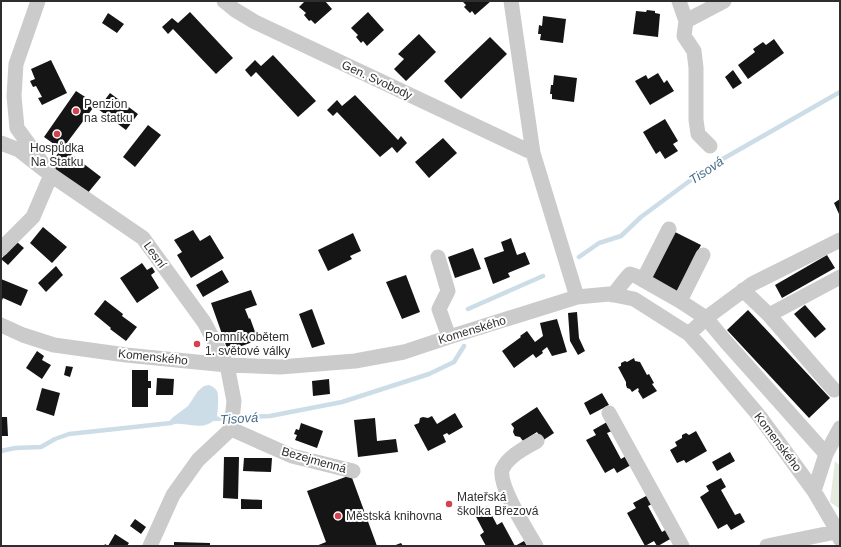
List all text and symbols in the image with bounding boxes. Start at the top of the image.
street label: Gen. Svobody [340,58,414,102]
place label: Penzion na statku [84,97,133,125]
marker: Penzion na statku [71,106,81,116]
marker: Hospůdka Na Statku [52,129,62,139]
place label: Hospůdka Na Statku [30,141,84,169]
water label: Tisová [686,154,726,187]
street label: Lesní [141,239,170,272]
street label: Komenského [436,313,508,347]
place label: Pomník obětem 1. světové války [205,330,290,358]
marker: Pomník obětem 1. světové války [192,339,202,349]
street label: Komenského [117,346,189,368]
water label: Tisová [219,410,259,427]
street label: Komenského [751,410,805,474]
street label: Bezejmenná [280,444,348,476]
place label: Mateřská školka Březová [457,490,539,518]
marker: Mateřská školka Březová [444,499,454,509]
place label: Městská knihovna [346,509,442,523]
marker: Městská knihovna [333,511,343,521]

